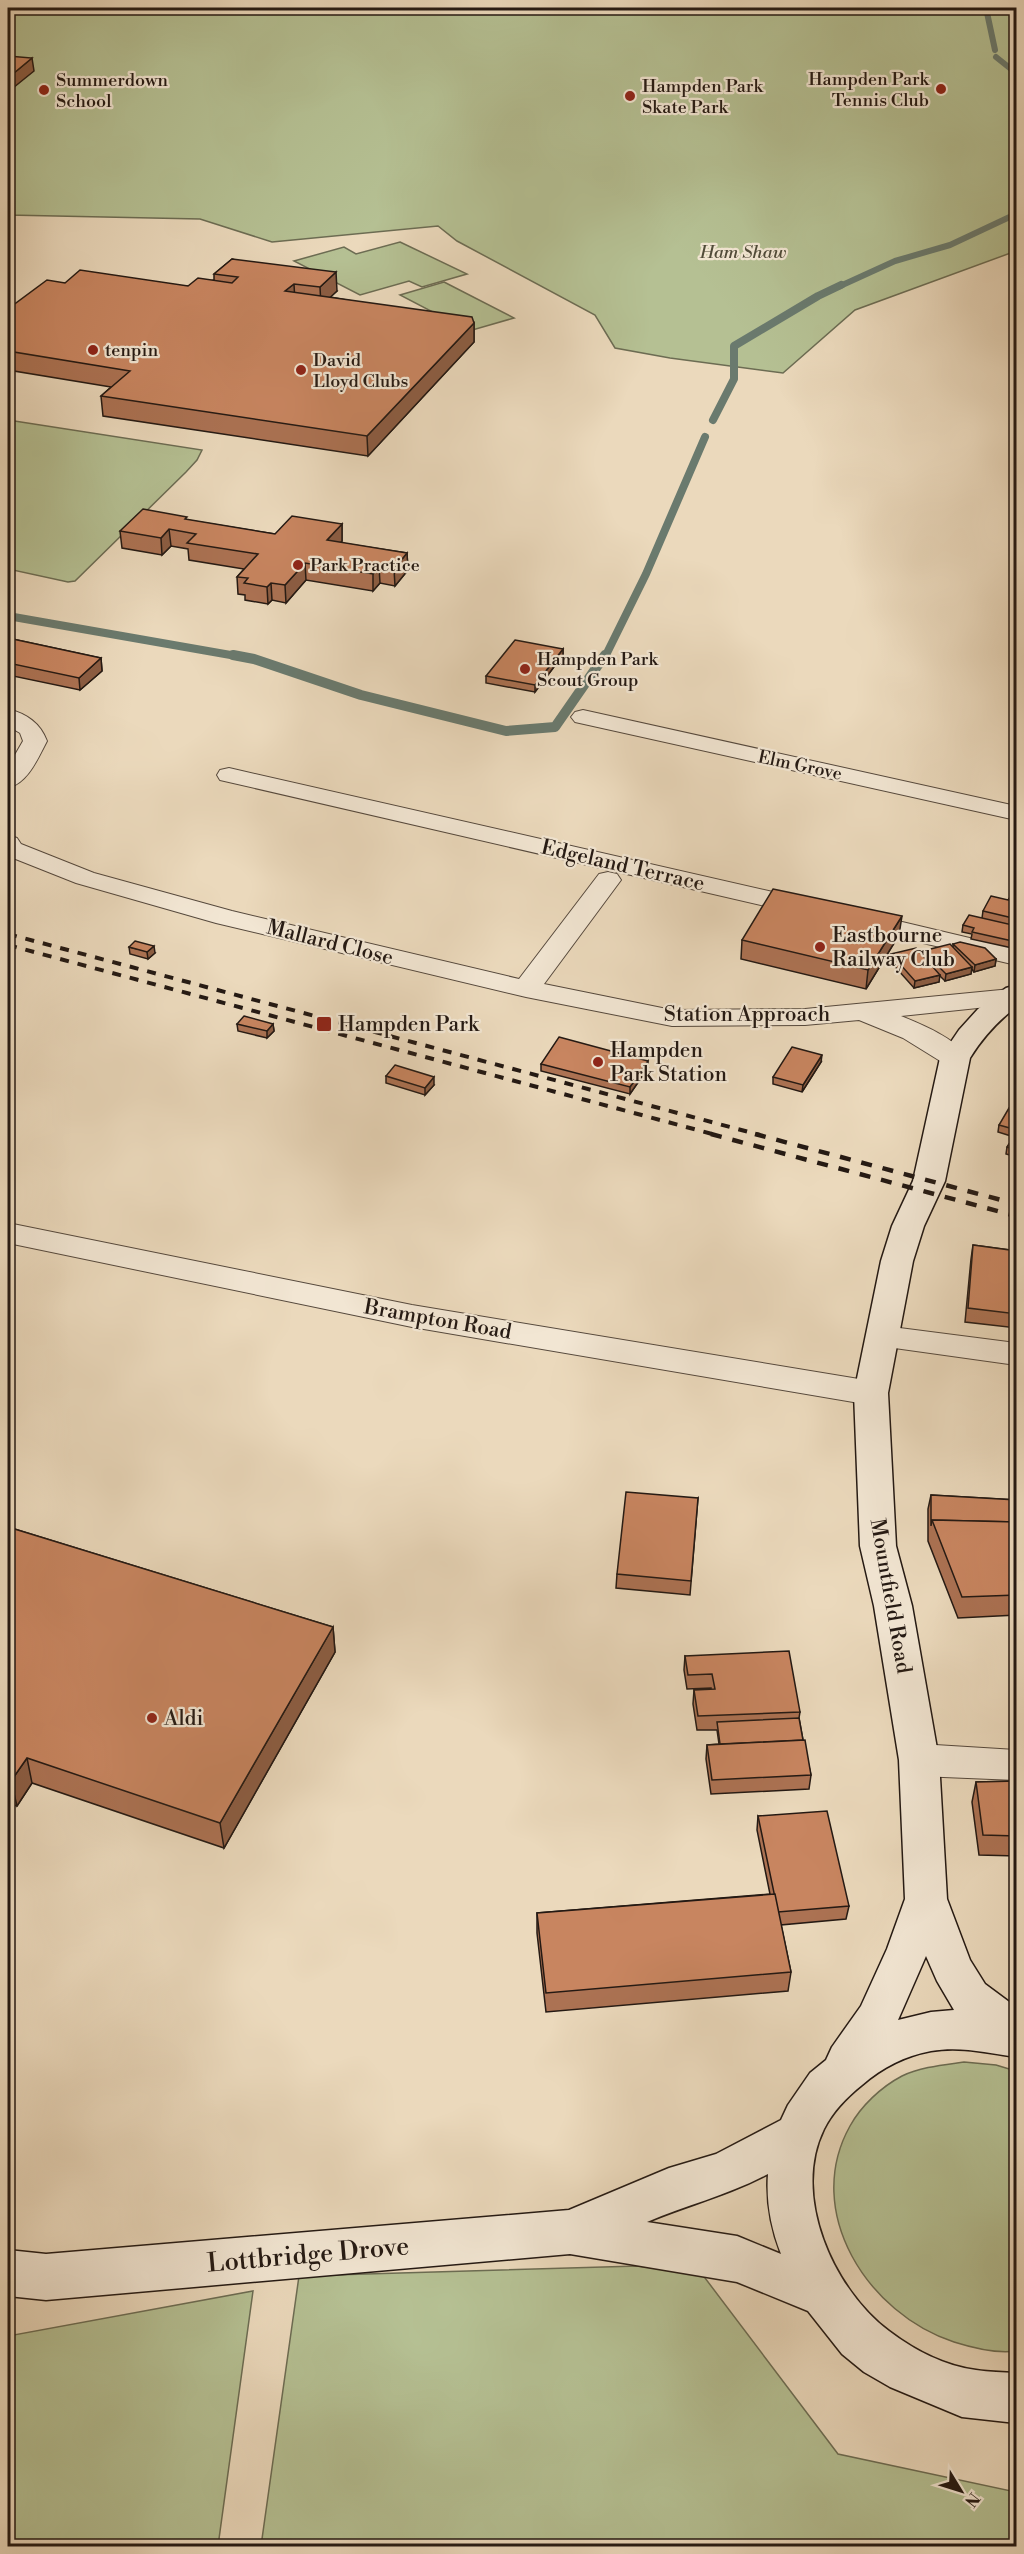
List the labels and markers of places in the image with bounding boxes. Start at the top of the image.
place label: Hampden Park Tennis Club [808,68,931,112]
place label: Summerdown School [56,69,168,113]
place label: Hampden Park Skate Park [642,75,764,119]
marker: Hampden Park Tennis Club [934,82,948,96]
marker: Summerdown School [37,83,51,97]
marker: Hampden Park Skate Park [623,89,637,103]
place label: tenpin [105,339,158,362]
marker: tenpin [86,343,100,357]
place label: David Lloyd Clubs [313,349,409,393]
marker: David Lloyd Clubs [294,363,308,377]
place label: Park Practice [310,554,420,577]
marker: Park Practice [291,558,305,572]
place label: Hampden Park Scout Group [537,648,659,692]
marker: Hampden Park Scout Group [518,662,532,676]
place label: Eastbourne Railway Club [832,923,955,973]
marker: Eastbourne Railway Club [813,940,827,954]
place label: Hampden Park [338,1012,480,1038]
marker: Hampden Park [315,1015,333,1033]
place label: Hampden Park Station [610,1038,728,1088]
marker: Hampden Park Station [591,1055,605,1069]
place label: Aldi [163,1706,204,1732]
marker: Aldi [145,1711,159,1725]

